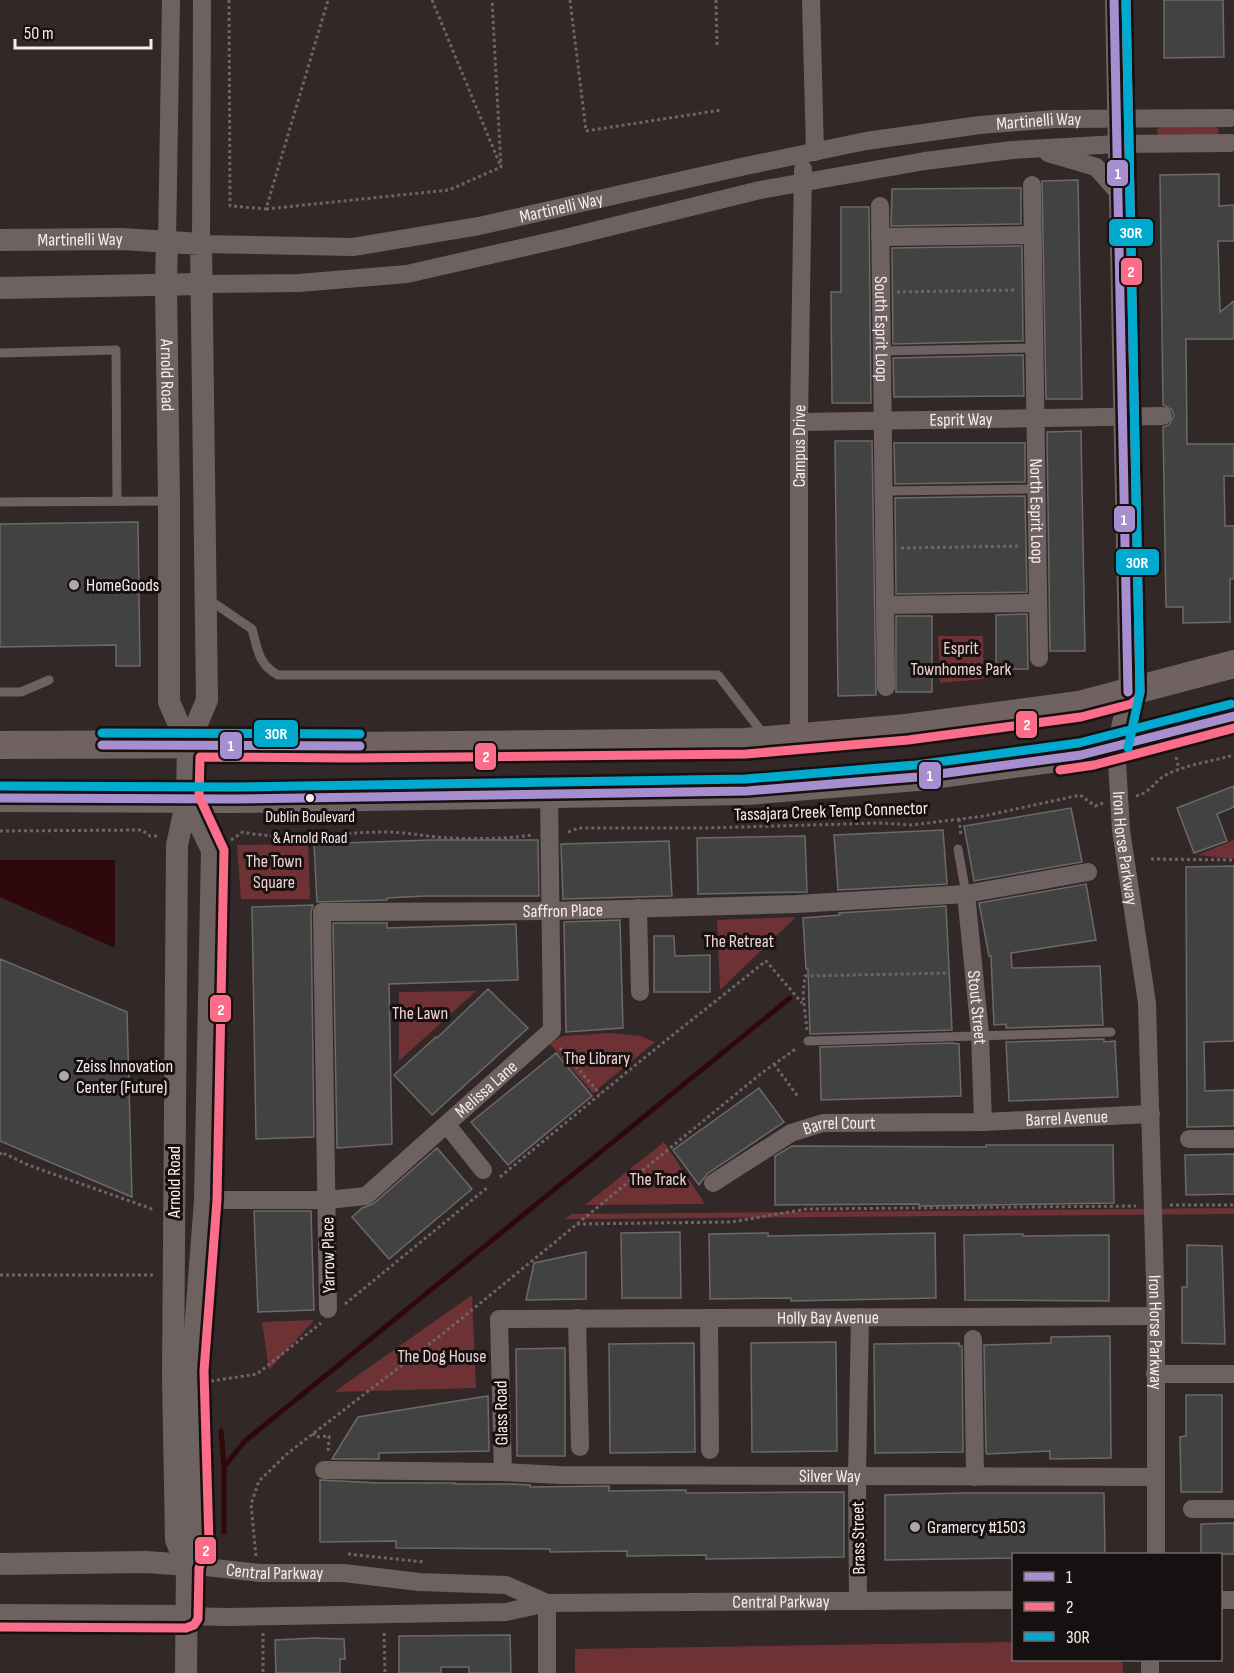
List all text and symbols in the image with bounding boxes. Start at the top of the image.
scale bar [15,12,152,50]
text: 50 m [24,23,54,44]
street label: Martinelli Way [995,109,1081,135]
line badge: 1 [1106,159,1129,187]
text: 1 [1115,165,1122,184]
street label: Martinelli Way [517,188,605,228]
line badge: 30R [1108,218,1154,247]
text: 30R [1120,224,1142,243]
street label: Martinelli Way [37,229,123,251]
line badge: 2 [1120,257,1143,286]
text: 2 [1127,263,1135,282]
street label: South Esprit Loop [870,276,892,382]
street label: Arnold Road [156,338,178,411]
street label: Campus Drive [789,404,810,487]
street label: Esprit Way [929,409,993,431]
street label: North Esprit Loop [1025,458,1048,564]
line badge: 1 [1113,505,1136,533]
text: 1 [1121,511,1128,530]
line badge: 30R [1115,548,1160,576]
text: 30R [1126,554,1148,573]
place label: HomeGoods [86,575,159,596]
marker: HomeGoods [67,578,81,592]
park label: Esprit Townhomes Park [911,638,1012,680]
line badge: 2 [1015,710,1038,739]
text: 2 [1023,716,1031,735]
line badge: 30R [253,719,299,748]
text: 30R [265,725,287,744]
line badge: 1 [219,731,243,760]
text: 1 [228,737,235,756]
line badge: 2 [474,742,497,771]
text: 2 [482,748,490,767]
line badge: 1 [918,761,942,790]
text: 1 [927,767,934,786]
street label: Iron Horse Parkway [1108,790,1142,907]
marker: Dublin Boulevard & Arnold Road [304,792,316,804]
street label: Tassajara Creek Temp Connector [734,798,928,825]
place label: Dublin Boulevard & Arnold Road [265,808,355,848]
park label: The Town Square [246,851,302,893]
street label: Saffron Place [523,900,603,922]
park label: The Retreat [704,931,775,952]
street label: Stout Street [963,969,990,1045]
line badge: 2 [209,994,232,1023]
text: 2 [217,1001,225,1020]
park label: The Lawn [392,1003,448,1024]
park label: The Library [564,1048,630,1069]
place label: Zeiss Innovation Center (Future) [76,1056,173,1098]
street label: Melissa Lane [451,1056,522,1122]
marker: Zeiss Innovation Center (Future) [57,1069,71,1083]
street label: Barrel Avenue [1025,1106,1109,1131]
street label: Barrel Court [800,1113,876,1140]
street label: Arnold Road [164,1146,185,1219]
park label: The Track [630,1169,687,1190]
street label: Yarrow Place [317,1217,340,1293]
street label: Iron Horse Parkway [1144,1275,1166,1390]
street label: Holly Bay Avenue [777,1307,879,1329]
park label: The Dog House [397,1346,487,1367]
street label: Glass Road [490,1380,513,1446]
street label: Silver Way [799,1466,861,1487]
street label: Brass Street [847,1501,870,1575]
place label: Gramercy #1503 [927,1517,1026,1538]
marker: Gramercy #1503 [908,1520,922,1534]
line badge: 2 [194,1536,217,1565]
text: 2 [202,1542,210,1561]
legend [1012,1553,1222,1661]
street label: Central Parkway [225,1559,323,1584]
text: 1 [1066,1567,1073,1588]
street label: Central Parkway [732,1591,830,1613]
text: 2 [1066,1597,1073,1618]
text: 30R [1066,1627,1090,1648]

